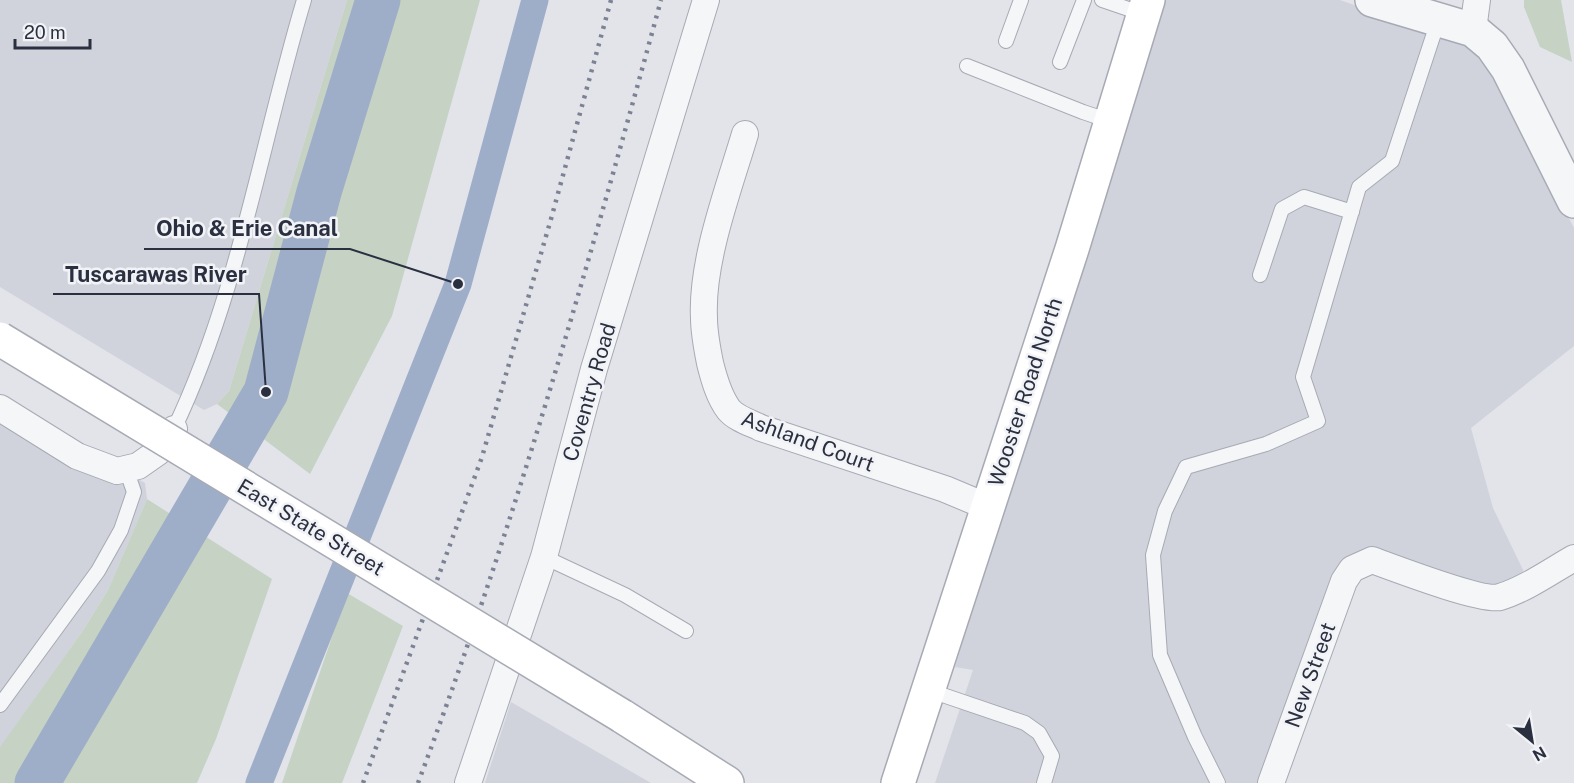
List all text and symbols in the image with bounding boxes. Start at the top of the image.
scale bar [15,12,90,50]
text: 20 m [24,22,66,43]
callout: Ohio & Erie Canal [144,209,350,249]
text: Ohio & Erie Canal [156,215,338,241]
callout: Tuscarawas River [53,254,259,294]
text: Tuscarawas River [65,261,247,287]
street label: Wooster Road North [983,295,1067,489]
street label: Coventry Road [557,320,621,464]
street label: Ashland Court [738,405,878,477]
street label: East State Street [233,473,389,581]
street label: New Street [1279,619,1341,731]
north arrow [1502,711,1562,771]
text: N [1529,742,1549,765]

